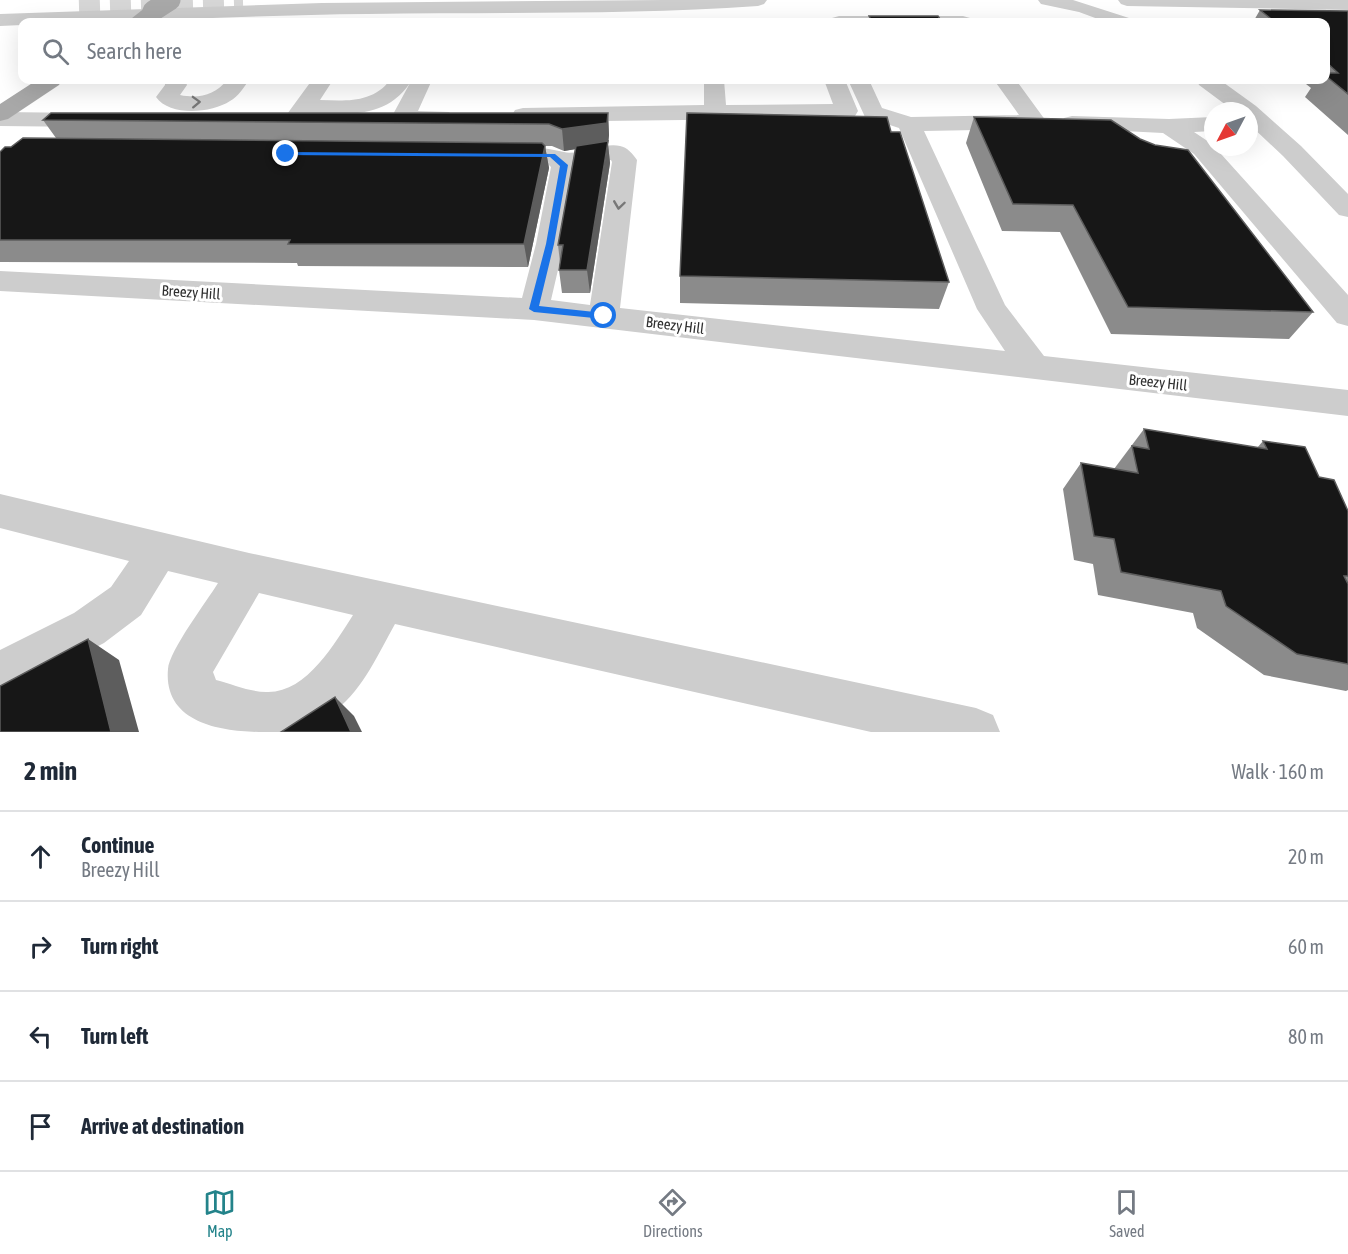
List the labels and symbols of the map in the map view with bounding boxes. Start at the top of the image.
one-way arrow [191,96,200,108]
north arrow [1204,102,1258,156]
route end [272,140,298,166]
one-way arrow [613,201,626,210]
street label: Breezy Hill [161,281,221,303]
route start [590,302,616,328]
street label: Breezy Hill [645,313,705,337]
street label: Breezy Hill [1128,370,1188,394]

